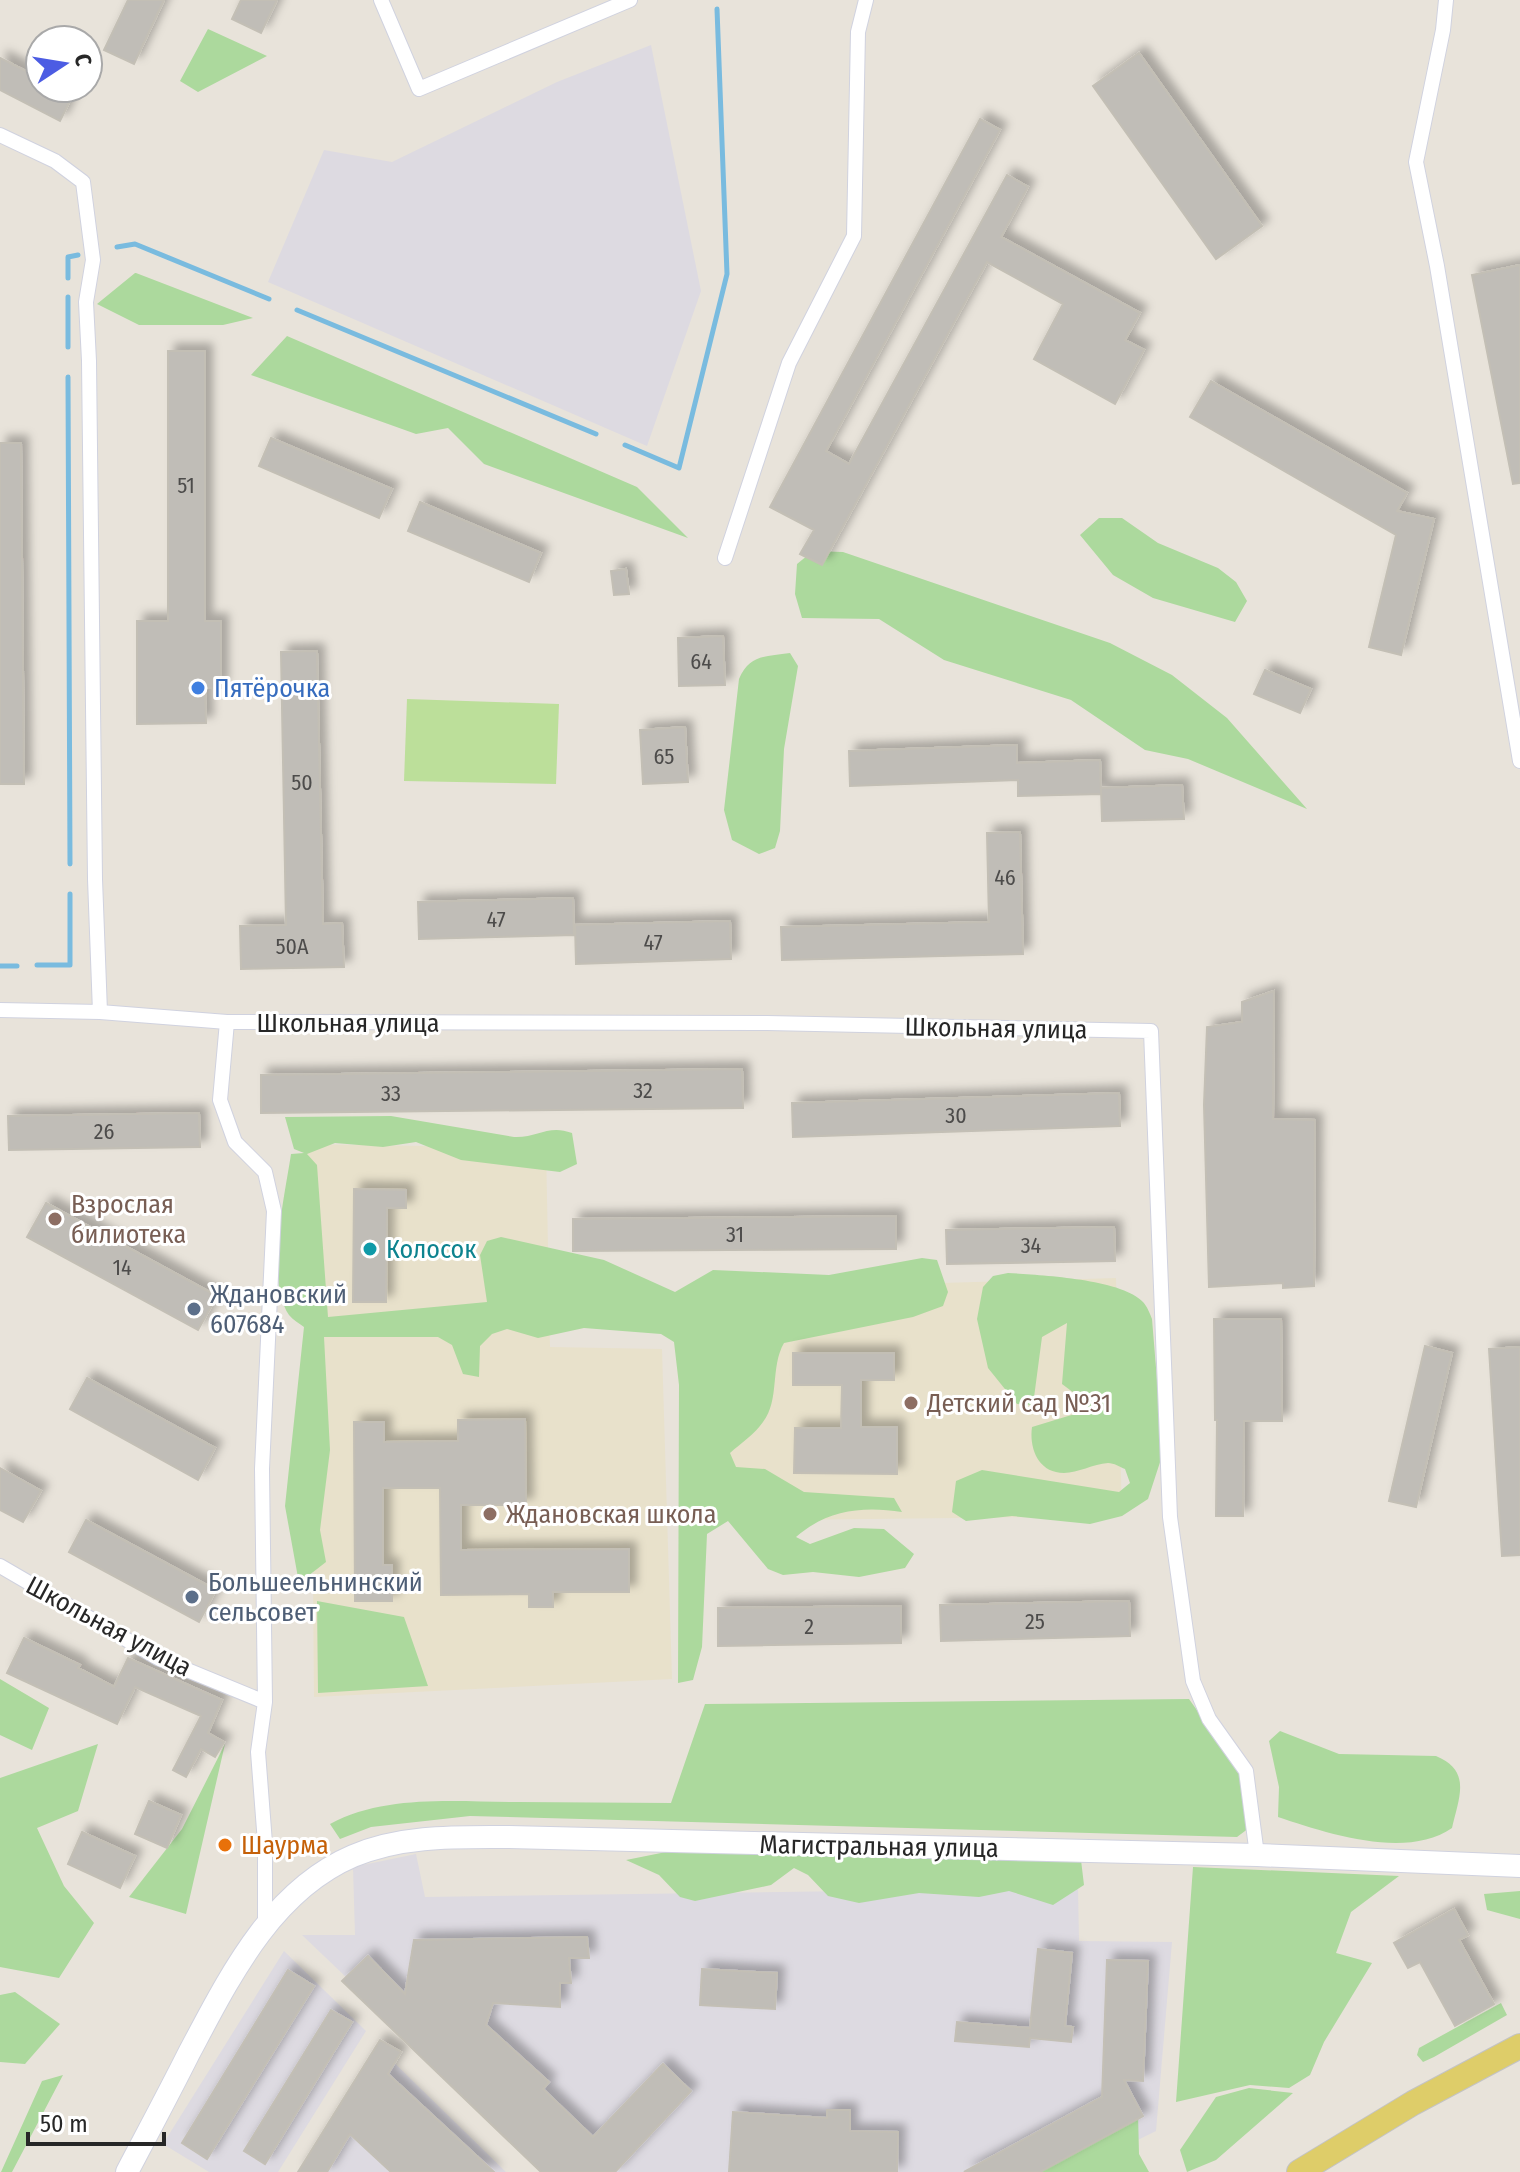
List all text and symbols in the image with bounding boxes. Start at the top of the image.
north arrow [24,24,104,104]
text: С [69,51,98,69]
house number: 51 [177,472,195,499]
house number: 64 [690,648,712,675]
place label: Пятёрочка [214,673,330,704]
marker: Пятёрочка [189,679,207,697]
house number: 65 [654,743,674,770]
house number: 50 [291,769,313,796]
house number: 46 [994,864,1016,891]
house number: 47 [486,906,506,933]
house number: 47 [643,929,663,956]
house number: 50А [275,933,309,960]
street label: Школьная улица [257,1008,439,1039]
street label: Школьная улица [904,1011,1088,1046]
house number: 32 [633,1077,653,1104]
house number: 33 [381,1080,401,1107]
house number: 30 [945,1102,967,1129]
house number: 26 [94,1118,114,1145]
place label: Взрослая билиотека [71,1189,186,1250]
marker: Взрослая билиотека [46,1210,64,1228]
house number: 31 [726,1221,744,1248]
house number: 34 [1021,1232,1042,1259]
place label: Колосок [386,1234,476,1265]
marker: Колосок [361,1240,379,1258]
house number: 14 [112,1254,132,1281]
place label: Ждановский 607684 [210,1279,347,1340]
marker: Ждановский 607684 [185,1300,203,1318]
place label: Детский сад №31 [926,1388,1111,1419]
marker: Детский сад №31 [902,1394,920,1412]
place label: Ждановская школа [506,1499,716,1530]
marker: Ждановская школа [481,1505,499,1523]
place label: Большеельнинский сельсовет [208,1567,423,1628]
street label: Школьная улица [21,1570,197,1683]
marker: Большеельнинский сельсовет [183,1588,201,1606]
house number: 25 [1025,1608,1045,1635]
house number: 2 [804,1613,814,1640]
street label: Магистральная улица [759,1829,999,1864]
place label: Шаурма [241,1830,329,1861]
marker: Шаурма [216,1836,234,1854]
scale bar [28,2096,164,2146]
text: 50 m [40,2110,88,2138]

